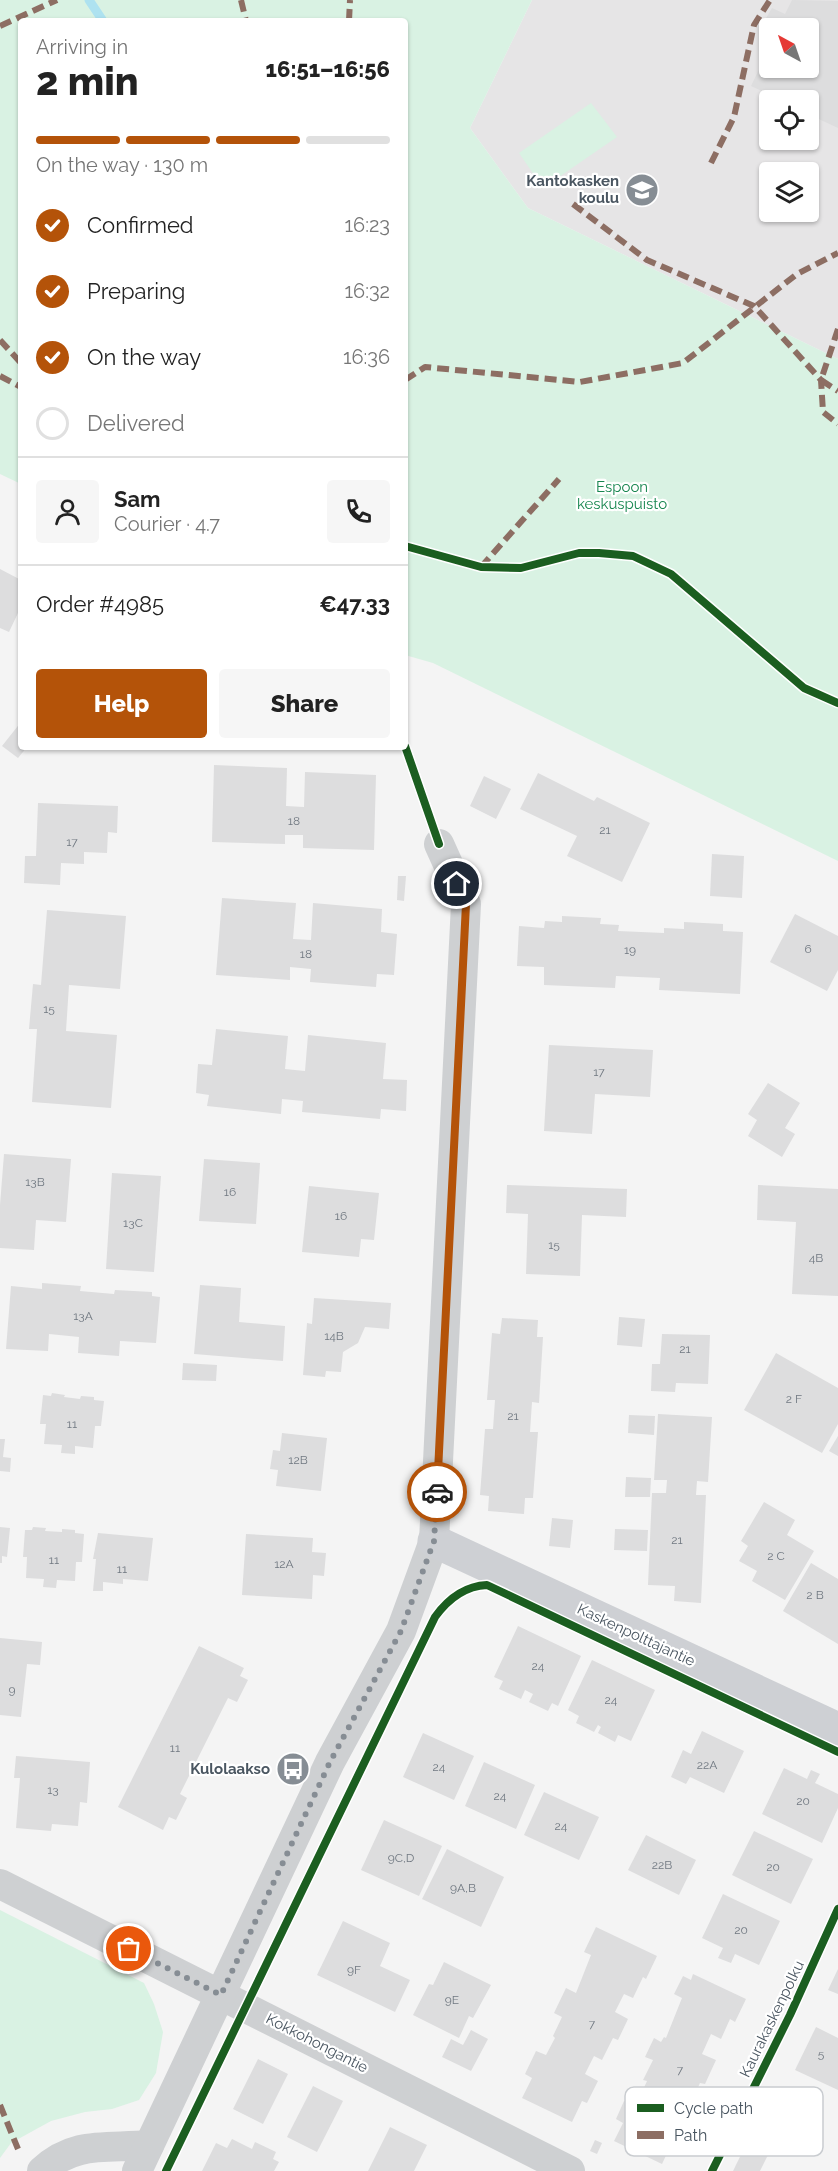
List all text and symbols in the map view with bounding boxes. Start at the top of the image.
north arrow [759,18,819,78]
map controls [759,18,819,222]
text: Arriving in [36,35,128,59]
text: 16:51–16:56 [266,56,390,82]
text: 2 min [36,58,139,104]
button: locate [759,90,819,150]
text: On the way · 130 m [36,153,208,177]
button: layers [759,162,819,222]
place label: Kantokasken koulu [526,172,619,207]
school or university icon: Kantokasken koulu [624,172,660,208]
icon: check [36,209,69,242]
text: Confirmed [87,212,194,238]
text: 16:23 [345,213,390,237]
icon: check [36,275,69,308]
text: Preparing [87,278,185,304]
text: 16:32 [345,279,390,303]
icon: check [36,341,69,374]
text: On the way [87,344,201,370]
text: 16:36 [343,345,390,369]
text: Delivered [87,410,185,436]
park label: Espoon keskuspuisto [577,478,667,513]
button: person [36,480,99,543]
button: phone [327,480,390,543]
text: Sam [114,486,161,512]
text: Courier · 4.7 [114,512,220,536]
text: Order #4985 [36,591,164,617]
text: €47.33 [319,591,390,617]
button: Help [36,669,207,738]
button: Share [219,669,390,738]
house number: 18 [288,814,300,828]
house number: 21 [599,823,611,837]
house number: 17 [66,835,78,849]
pin [431,858,482,909]
icon: home [440,867,473,900]
house number: 6 [804,942,812,956]
house number: 19 [624,943,636,957]
house number: 18 [300,947,312,961]
house number: 15 [43,1002,55,1016]
house number: 17 [593,1065,605,1079]
house number: 13B [25,1175,45,1189]
house number: 16 [224,1185,236,1199]
house number: 16 [335,1209,347,1223]
house number: 13C [123,1216,143,1230]
house number: 15 [548,1238,560,1252]
house number: 4B [809,1251,823,1265]
house number: 13A [73,1309,93,1323]
house number: 14B [324,1329,344,1343]
house number: 21 [679,1342,691,1356]
house number: 2 F [786,1392,802,1406]
house number: 21 [507,1409,519,1423]
house number: 11 [67,1417,77,1431]
house number: 12B [288,1453,308,1467]
courier [407,1462,467,1522]
icon: car [421,1476,454,1509]
house number: 21 [671,1533,683,1547]
house number: 2 C [767,1549,785,1563]
house number: 11 [49,1553,59,1567]
house number: 12A [274,1557,294,1571]
house number: 11 [117,1562,127,1576]
house number: 2 B [806,1588,824,1602]
street label: Kaskenpolttajantie [574,1600,698,1670]
house number: 24 [532,1659,545,1673]
house number: 9 [8,1683,16,1697]
house number: 24 [605,1693,618,1707]
house number: 11 [170,1741,180,1755]
bus stop icon: Kulolaakso [275,1751,311,1787]
house number: 22A [697,1758,717,1772]
place label: Kulolaakso [190,1760,270,1778]
house number: 24 [433,1760,446,1774]
house number: 13 [47,1783,59,1797]
house number: 24 [494,1789,507,1803]
house number: 20 [796,1794,810,1808]
house number: 24 [555,1819,568,1833]
house number: 9C,D [388,1851,415,1865]
house number: 22B [652,1858,672,1872]
house number: 20 [766,1860,780,1874]
house number: 9A,B [450,1881,476,1895]
pin [103,1923,154,1974]
house number: 20 [734,1923,748,1937]
icon: bag [112,1932,145,1965]
street label: Kaurakaskenpolku [736,1958,808,2080]
house number: 9F [347,1963,361,1977]
house number: 9E [445,1993,459,2007]
street label: Kokkohongantie [263,2010,371,2077]
house number: 7 [589,2017,596,2031]
house number: 5 [818,2047,825,2061]
house number: 7 [677,2063,684,2077]
legend [625,2087,823,2156]
text: Cycle path [674,2099,753,2118]
text: Path [674,2126,707,2145]

